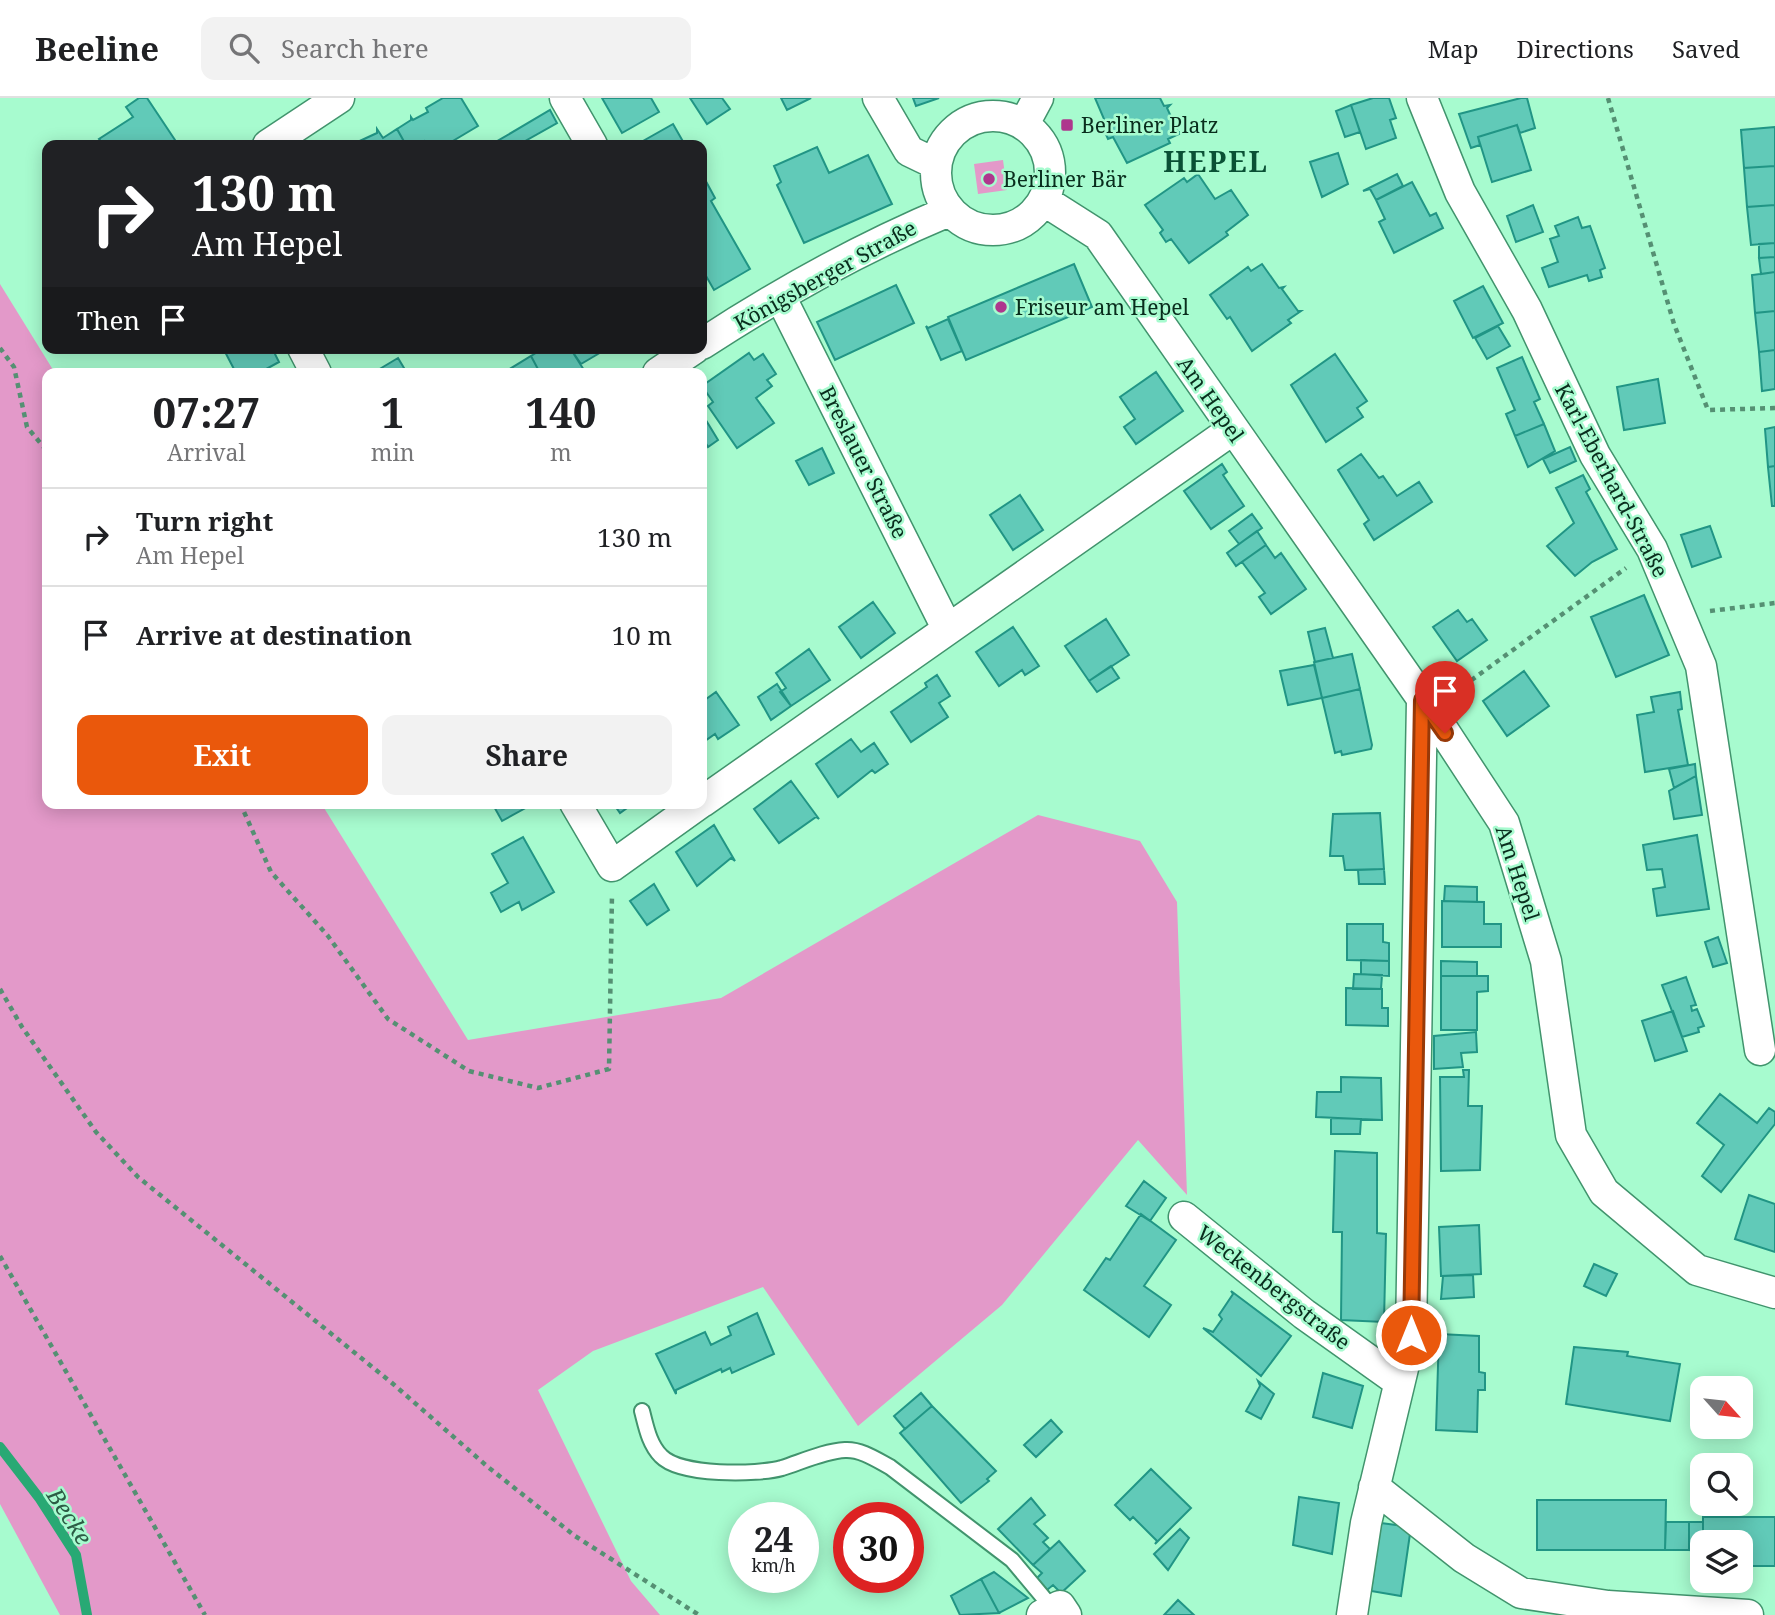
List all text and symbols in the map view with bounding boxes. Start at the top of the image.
search box [201,17,691,80]
text: Beeline [35,26,159,71]
icon: search [225,29,263,67]
text: Search here [281,30,429,66]
text: Map [1428,32,1479,65]
text: Directions [1517,32,1634,65]
text: Saved [1672,32,1740,65]
place label: Berliner Platz [1081,111,1218,139]
marker: Berliner Platz [1059,117,1075,133]
district label: HEPEL [1163,142,1269,180]
text: 130 m [192,159,336,225]
place label: Berliner Bär [1003,165,1127,193]
icon: right [77,168,168,259]
marker: Berliner Bär [981,171,997,187]
street label: Königsberger Straße [729,213,921,337]
text: Am Hepel [192,222,342,265]
place label: Friseur am Hepel [1015,293,1190,321]
marker: Friseur am Hepel [993,299,1009,315]
icon: arrive [154,301,192,339]
text: Then [77,302,140,338]
street label: Am Hepel [1171,351,1251,448]
street label: Karl-Eberhard-Straße [1549,378,1675,582]
street label: Breslauer Straße [813,381,915,543]
text: 07:27 [153,383,260,440]
text: 1 [381,383,405,440]
text: 140 [525,383,596,440]
text: Arrival [167,436,246,468]
text: min [371,436,415,468]
text: m [550,436,572,468]
text: Turn right [136,503,273,539]
icon: right [77,518,115,556]
text: 130 m [597,519,672,555]
text: Am Hepel [136,539,244,571]
icon: arrive [77,616,115,654]
text: Arrive at destination [136,617,412,653]
text: 10 m [612,617,672,653]
pin [1415,661,1475,733]
icon: arrive [1426,672,1464,710]
button: Exit [77,715,368,795]
button: Share [382,715,672,795]
street label: Am Hepel [1489,822,1547,925]
street label: Weckenbergstraße [1192,1218,1356,1356]
position arrow [1374,1298,1448,1372]
north arrow [1690,1376,1754,1438]
map controls [1690,1376,1753,1593]
button: search [1690,1453,1753,1516]
water label: Becke [39,1481,100,1551]
speed limit sign: 30 [833,1502,924,1593]
text: 24 [754,1515,793,1562]
button: layers [1690,1530,1753,1593]
text: km/h [751,1553,796,1577]

